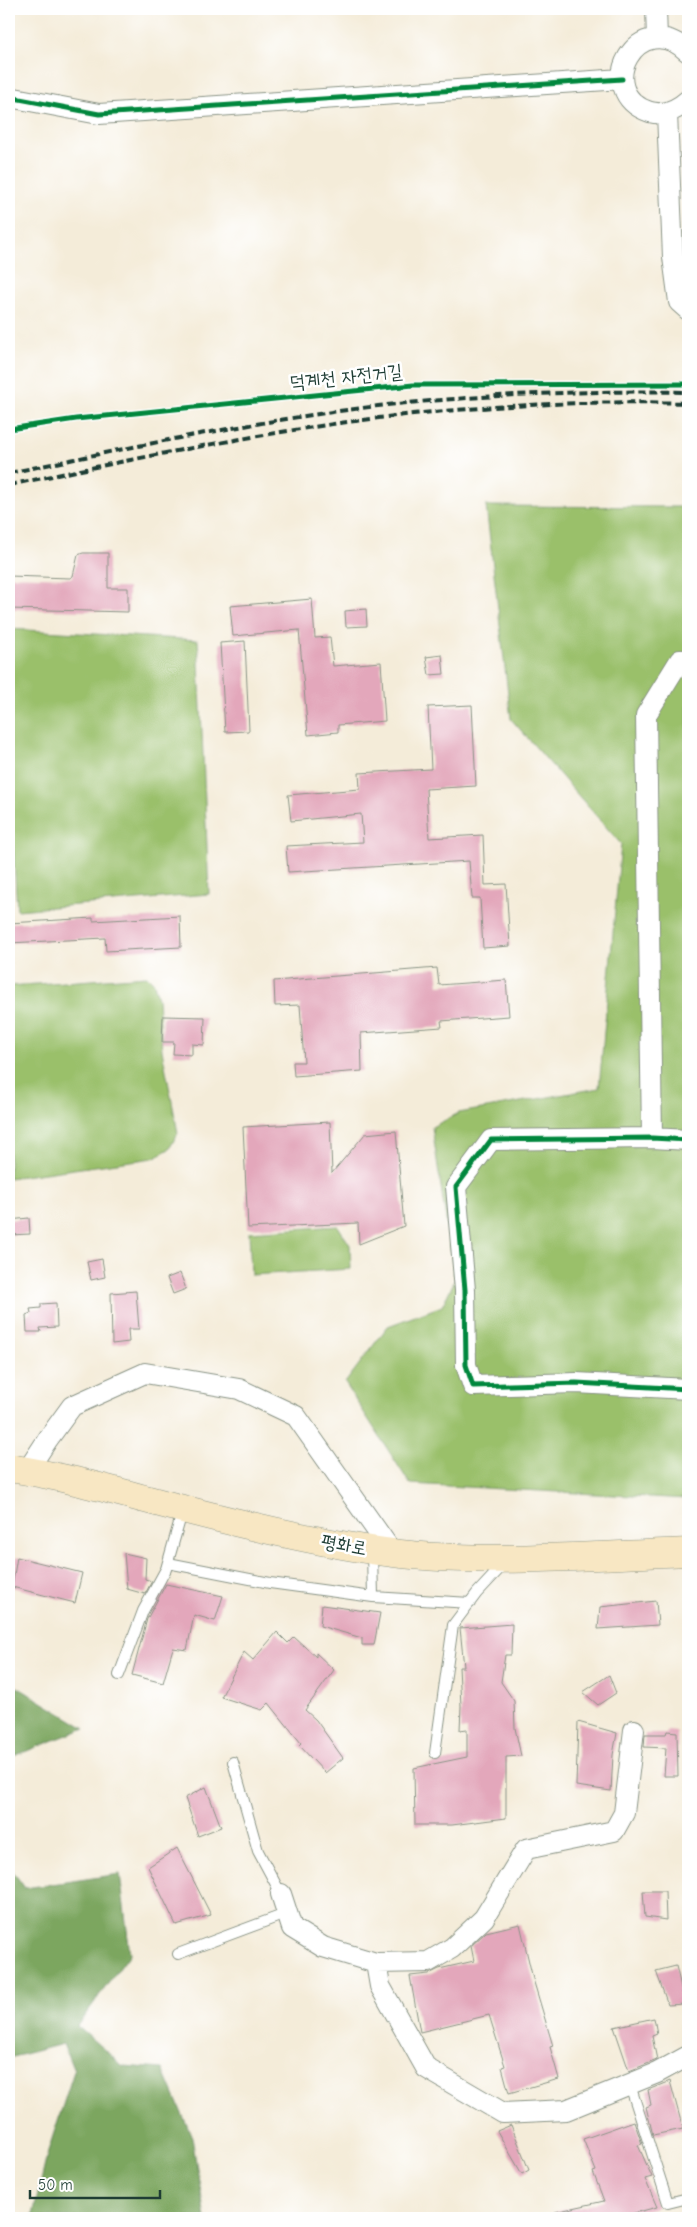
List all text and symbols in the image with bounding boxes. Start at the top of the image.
street label: 덕계천 자전거길 [288,360,404,394]
street label: 평화로 [320,1530,368,1560]
scale bar [30,2167,160,2199]
text: 50 m [38,2176,73,2194]

